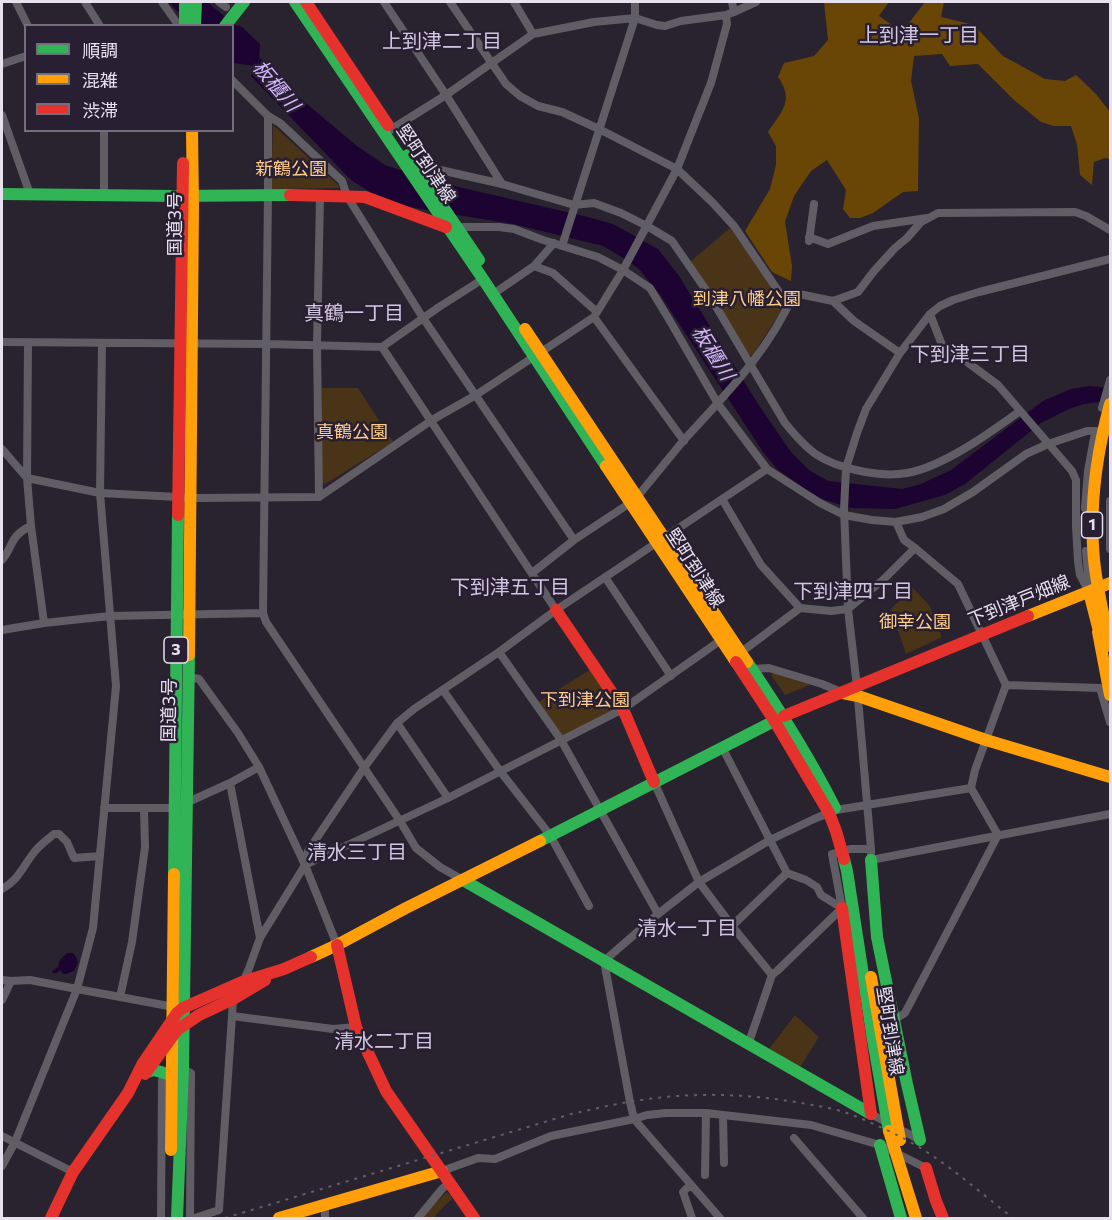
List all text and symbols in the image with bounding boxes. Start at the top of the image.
district label: 上到津一丁目 [859,23,979,47]
legend [24,24,234,132]
district label: 上到津二丁目 [382,29,502,53]
text: 順調 [82,39,118,61]
water label: 板櫃川 [248,55,304,117]
text: 混雑 [82,69,118,91]
text: 渋滞 [82,99,118,121]
street label: 堅町到津線 [392,121,460,207]
park label: 新鶴公園 [255,158,327,180]
street label: 国道3号 [164,192,186,256]
park label: 到津八幡公園 [693,288,801,310]
district label: 真鶴一丁目 [304,301,404,325]
water label: 板櫃川 [687,321,739,385]
district label: 下到津三丁目 [910,342,1030,366]
park label: 真鶴公園 [316,421,388,443]
road number: 1 [1082,512,1102,538]
street label: 堅町到津線 [661,524,729,612]
street label: 下到津戸畑線 [965,571,1073,631]
district label: 下到津五丁目 [450,575,570,599]
district label: 下到津四丁目 [793,579,913,603]
park label: 御幸公園 [879,611,951,633]
road number: 3 [164,637,188,663]
street label: 国道3号 [158,678,180,742]
park label: 下到津公園 [540,689,630,711]
district label: 清水三丁目 [307,840,407,864]
district label: 清水一丁目 [637,916,737,940]
street label: 堅町到津線 [872,985,908,1077]
district label: 清水二丁目 [334,1029,434,1053]

